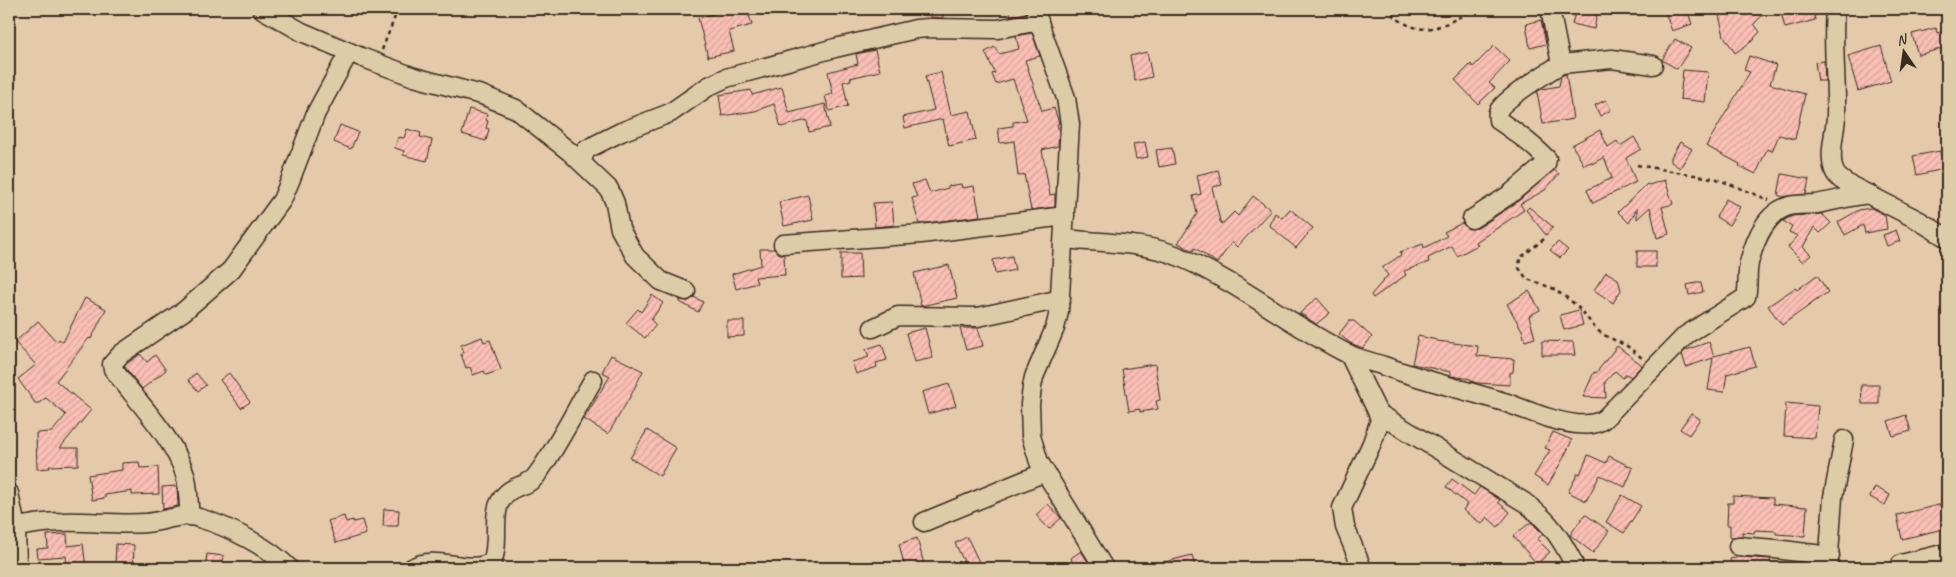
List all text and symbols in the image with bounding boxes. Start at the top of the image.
north arrow [1878,28,1928,78]
text: N [1895,30,1910,49]

